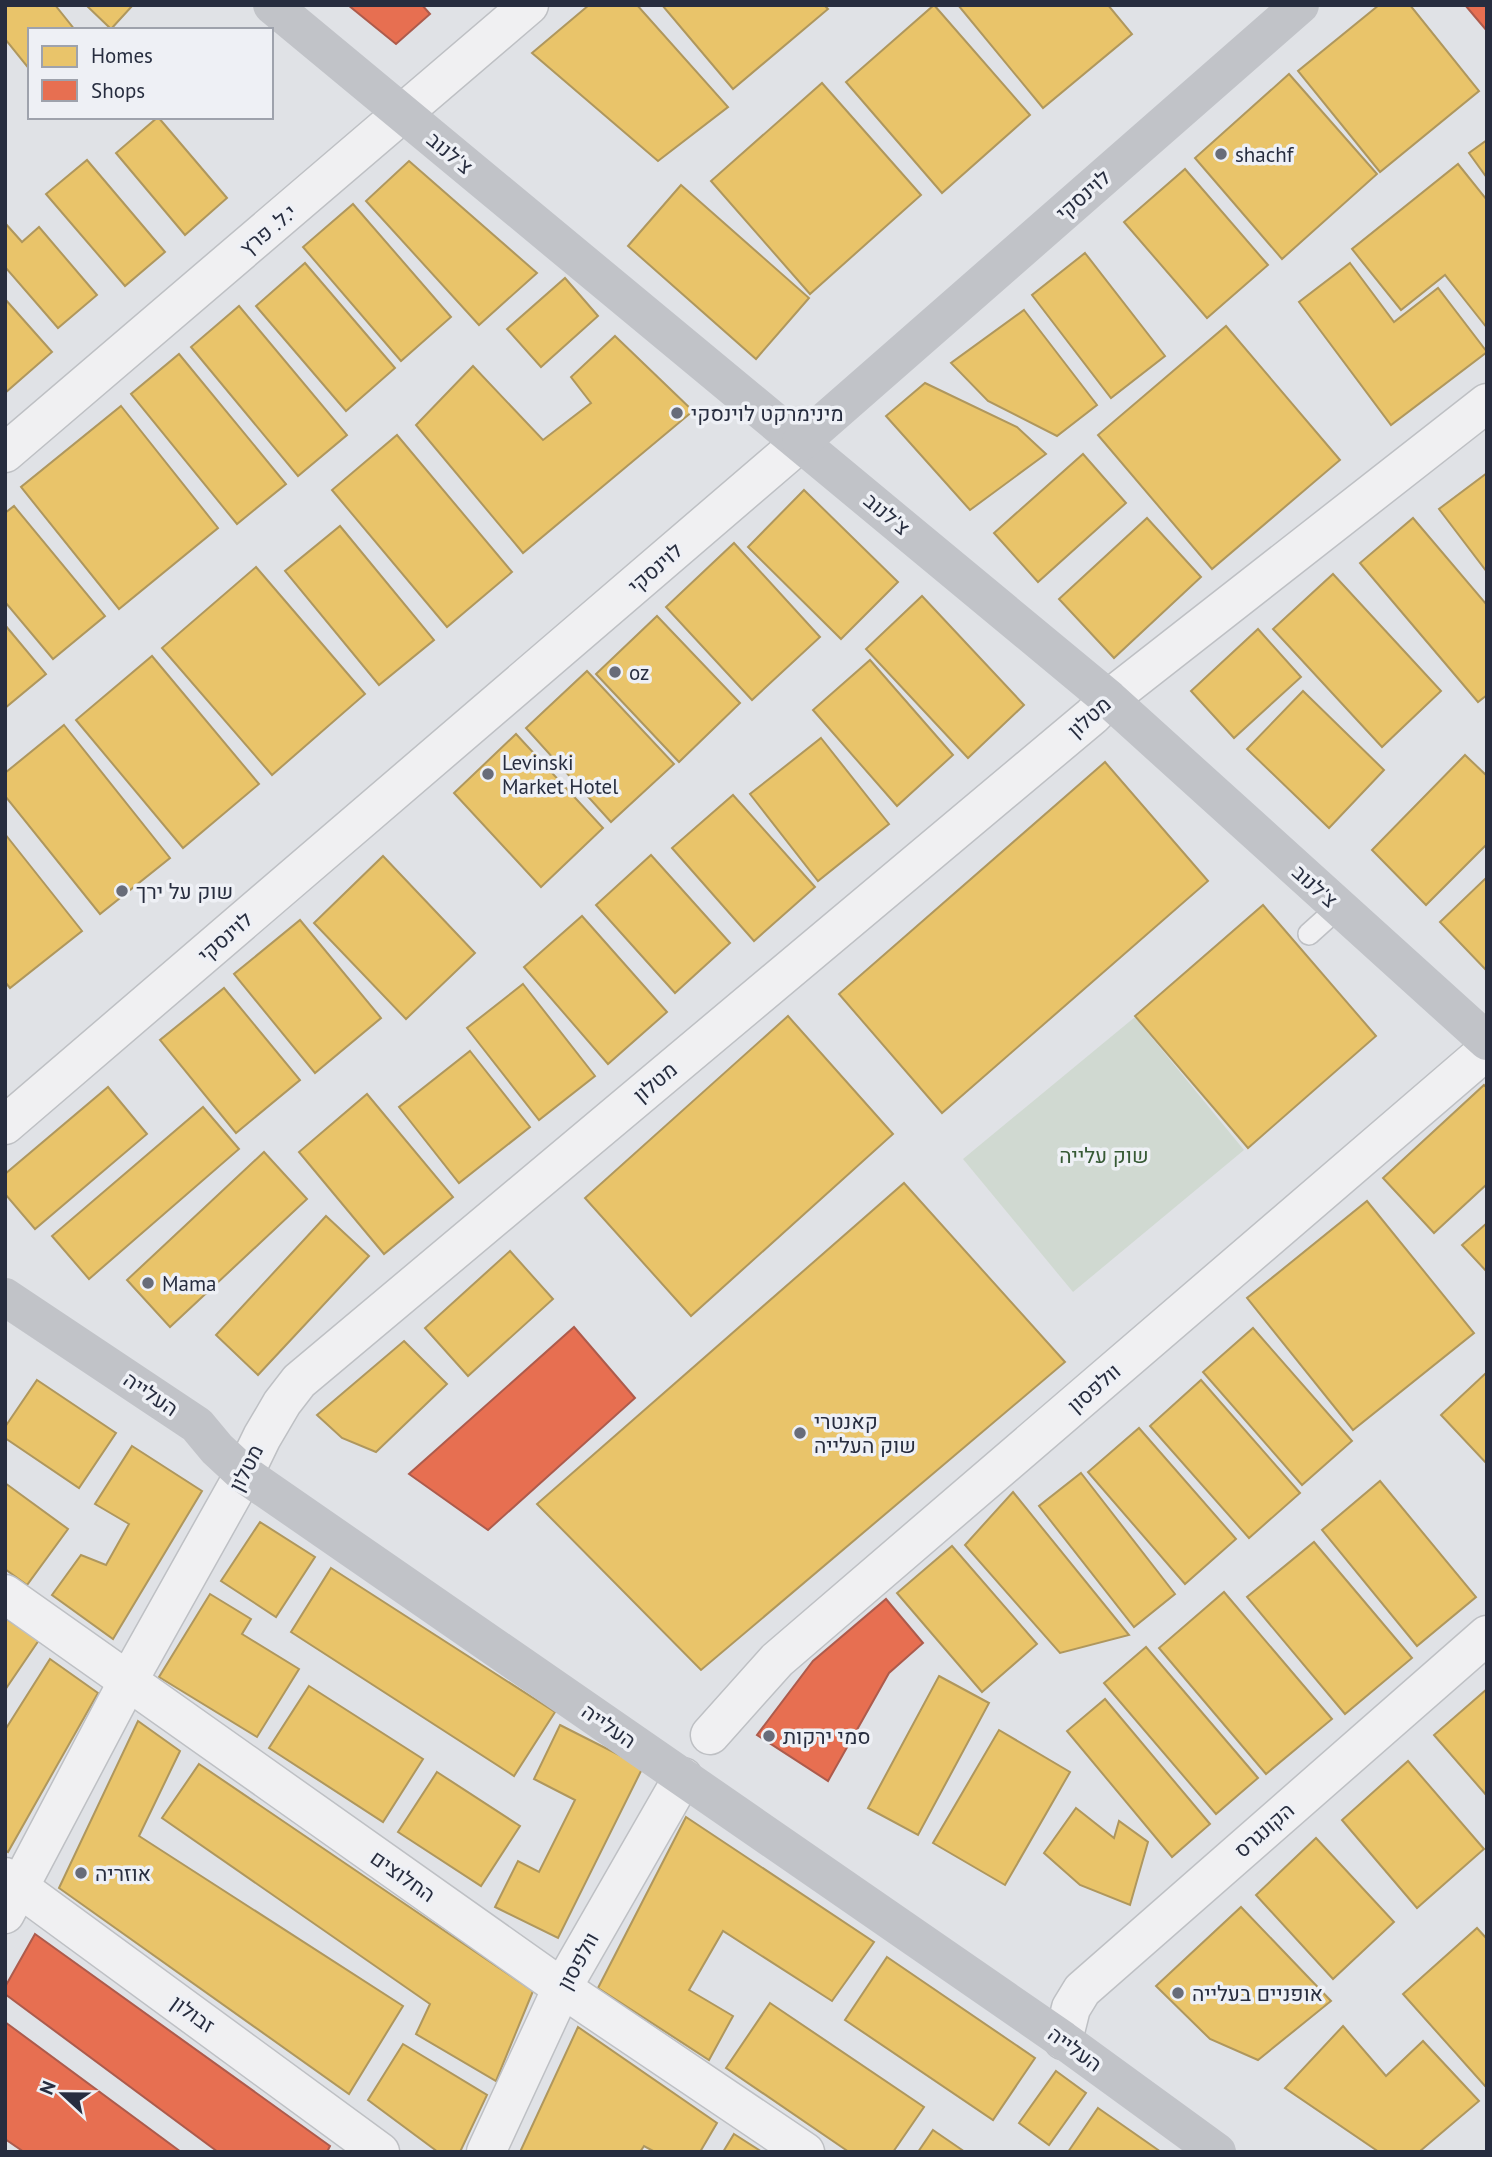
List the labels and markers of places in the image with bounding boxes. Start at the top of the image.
place label: shachf [1235,141,1295,168]
marker: shachf [1213,146,1229,162]
place label: מינימרקט לוינסקי [691,400,844,427]
marker: מינימרקט לוינסקי [669,405,685,421]
place label: oz [629,659,649,686]
marker: oz [607,664,623,680]
place label: Levinski Market Hotel [502,749,618,800]
marker: Levinski Market Hotel [480,766,496,782]
place label: שוק על ירך [136,878,233,905]
marker: שוק על ירך [114,883,130,899]
place label: Mama [162,1270,217,1297]
marker: Mama [140,1275,156,1291]
place label: קאנטרי שוק העלייה [814,1408,916,1459]
marker: קאנטרי שוק העלייה [792,1425,808,1441]
place label: סמי ירקות [783,1723,871,1750]
marker: סמי ירקות [761,1728,777,1744]
place label: אוזריה [95,1860,151,1887]
marker: אוזריה [73,1865,89,1881]
place label: אופניים בעלייה [1192,1980,1323,2007]
marker: אופניים בעלייה [1170,1985,1186,2001]

